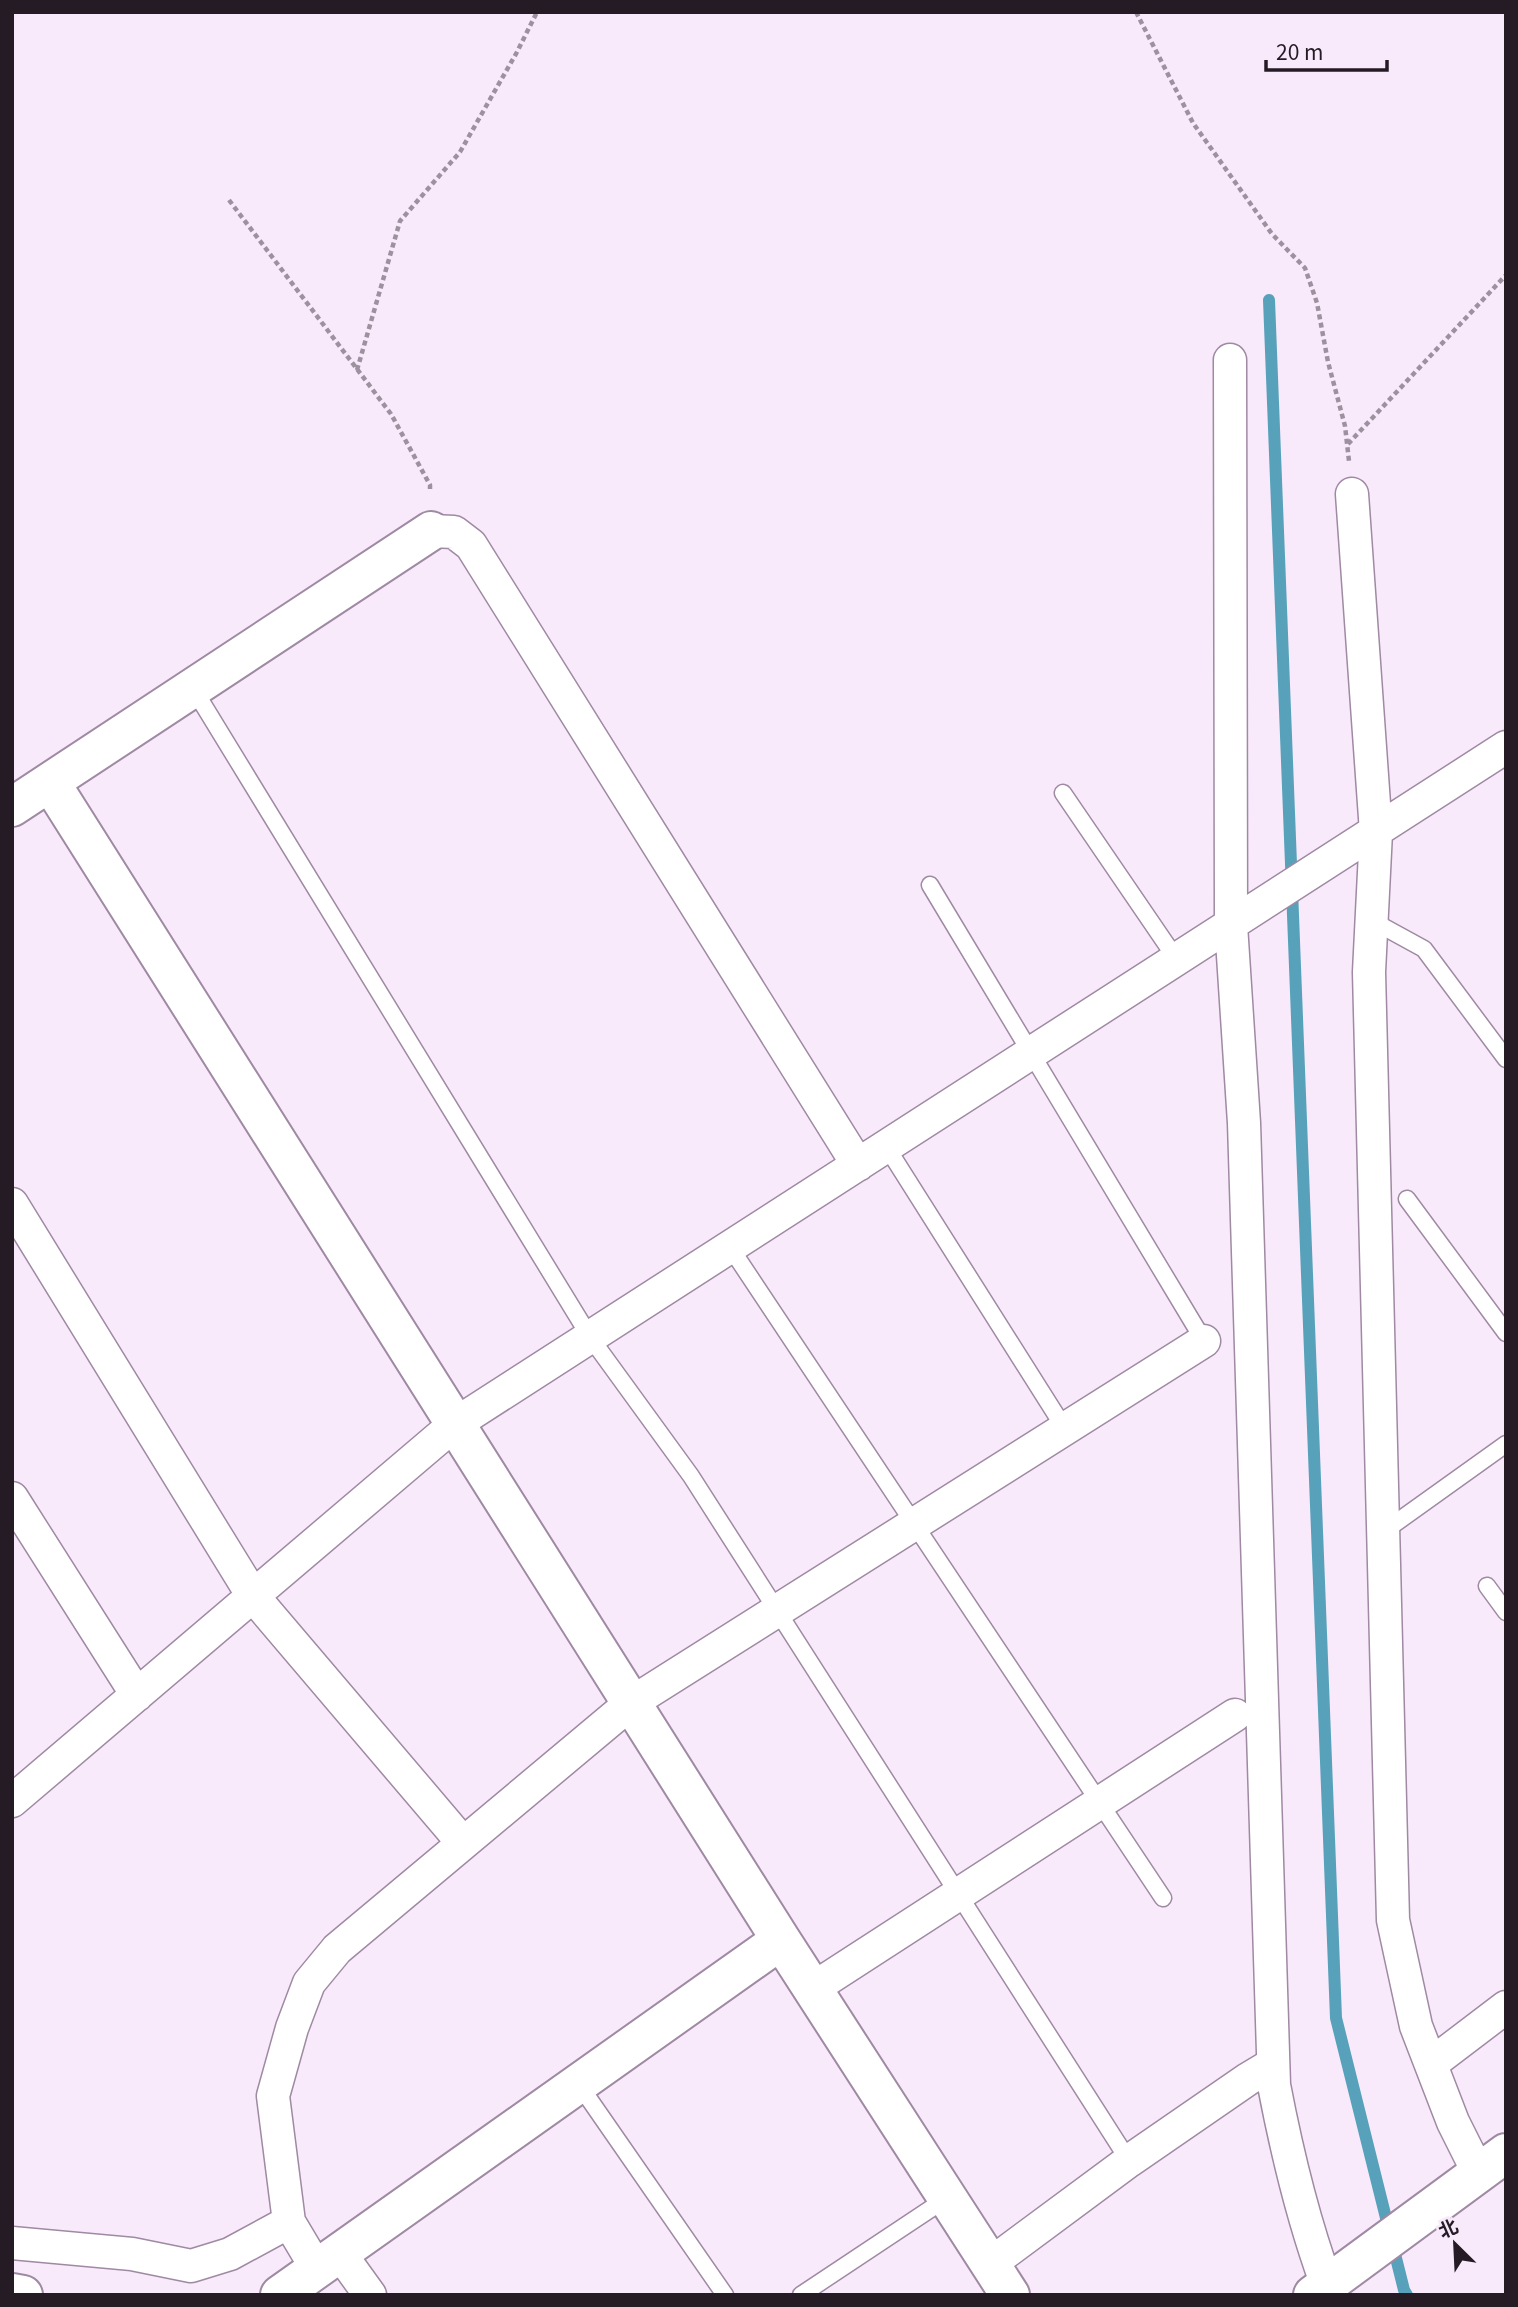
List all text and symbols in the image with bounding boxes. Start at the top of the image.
scale bar [1266,28,1387,72]
text: 20 m [1276,36,1323,66]
north arrow [1420,2209,1490,2279]
text: 北 [1433,2211,1462,2243]

